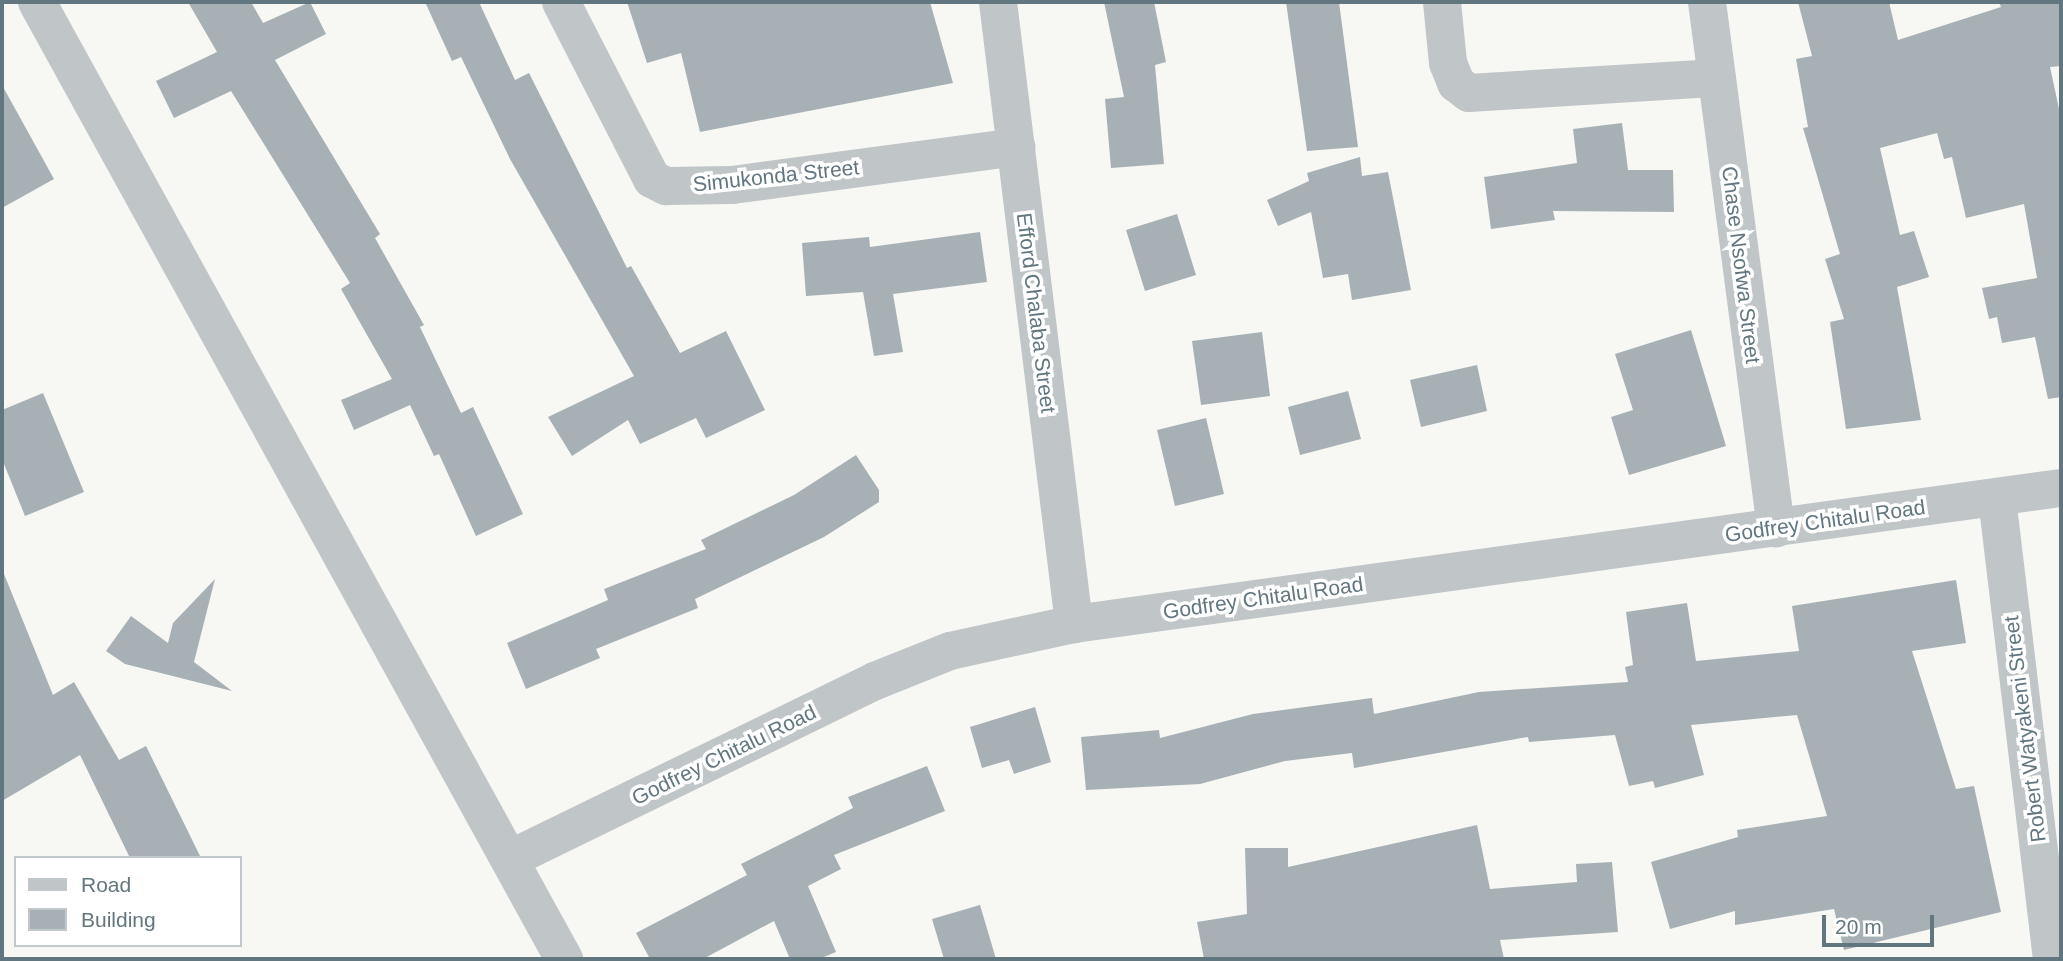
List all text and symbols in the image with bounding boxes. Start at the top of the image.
street label: Simukonda Street [692,155,860,197]
street label: Chase Nsofwa Street [1716,165,1766,365]
street label: Efford Chalaba Street [1011,211,1061,415]
street label: Godfrey Chitalu Road [1723,494,1927,548]
street label: Godfrey Chitalu Road [1161,571,1365,625]
street label: Robert Watyakeni Street [1999,614,2051,844]
street label: Godfrey Chitalu Road [628,699,820,811]
legend [14,856,242,947]
text: Road [81,873,131,896]
scale bar [1825,902,1937,946]
text: Building [81,908,156,931]
text: 20 m [1835,915,1882,938]

